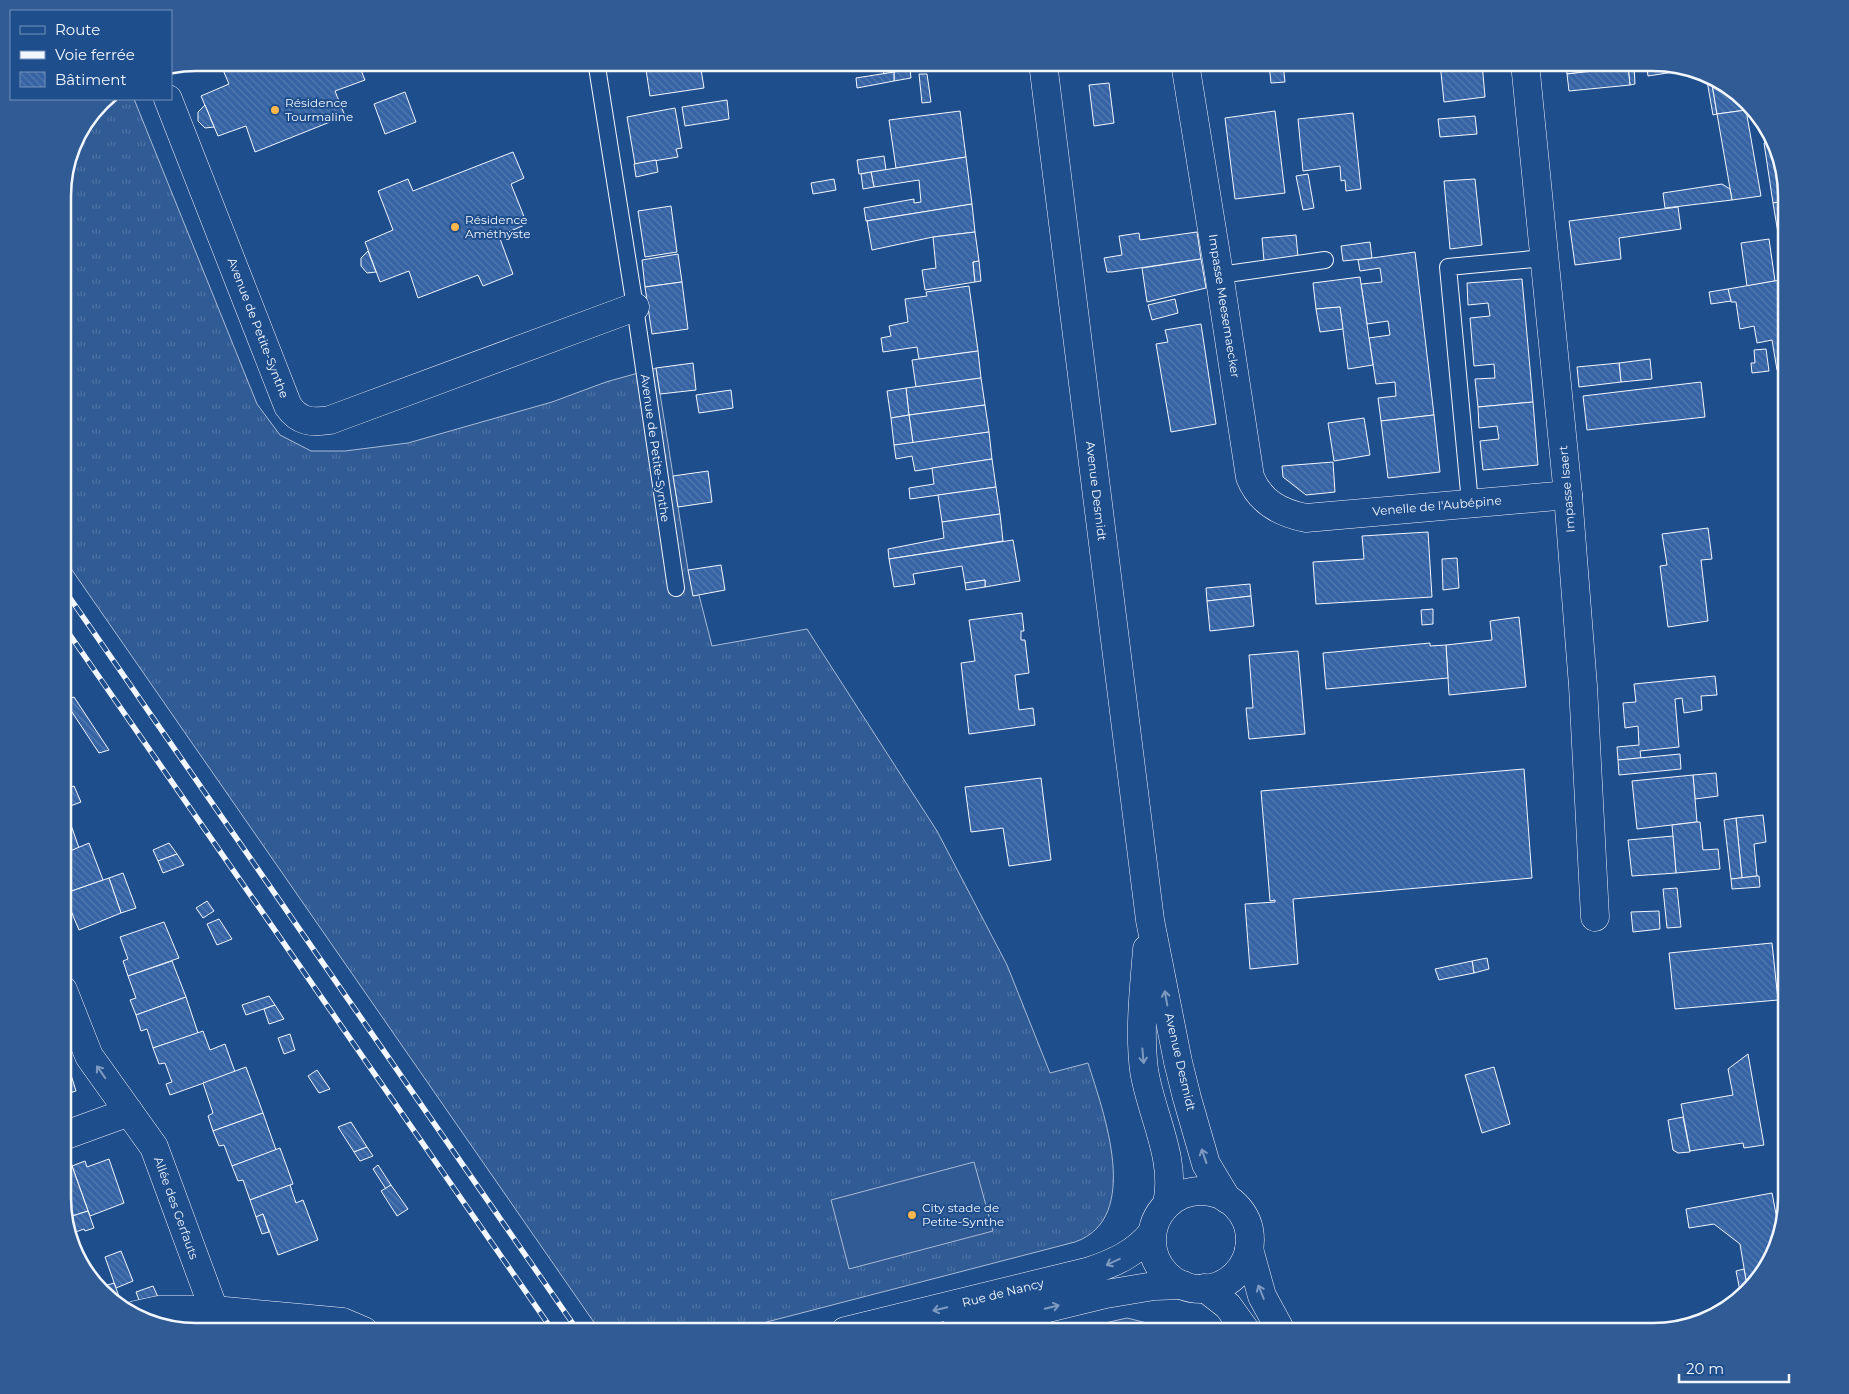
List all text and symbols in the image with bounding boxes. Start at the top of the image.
legend [10,10,172,100]
text: Route [55,20,100,39]
text: Voie ferrée [55,45,135,64]
text: Bâtiment [55,70,127,89]
place label: Résidence Tourmaline [285,95,353,124]
marker: Résidence Tourmaline [269,104,281,116]
place label: Résidence Améthyste [465,212,531,241]
marker: Résidence Améthyste [449,221,461,233]
street label: Impasse Meesemaecker [1206,233,1243,379]
street label: Avenue de Petite-Synthe [225,255,292,400]
street label: Avenue de Petite-Synthe [638,373,673,523]
street label: Avenue Desmidt [1083,440,1110,542]
street label: Impasse Isaert [1555,445,1578,533]
street label: Venelle de l'Aubépine [1372,492,1502,519]
one-way arrow [1160,990,1170,1006]
street label: Avenue Desmidt [1162,1011,1199,1113]
one-way arrow [1138,1047,1148,1063]
one-way arrow [95,1066,106,1079]
one-way arrow [1199,1149,1208,1164]
street label: Allée des Gerfauts [151,1154,202,1261]
place label: City stade de Petite-Synthe [922,1200,1004,1229]
marker: City stade de Petite-Synthe [906,1209,918,1221]
one-way arrow [1106,1258,1121,1267]
street label: Rue de Nancy [960,1275,1046,1310]
one-way arrow [1255,1285,1265,1300]
one-way arrow [1044,1302,1060,1312]
one-way arrow [932,1304,948,1314]
scale bar [1679,1352,1789,1384]
text: 20 m [1686,1359,1724,1378]

